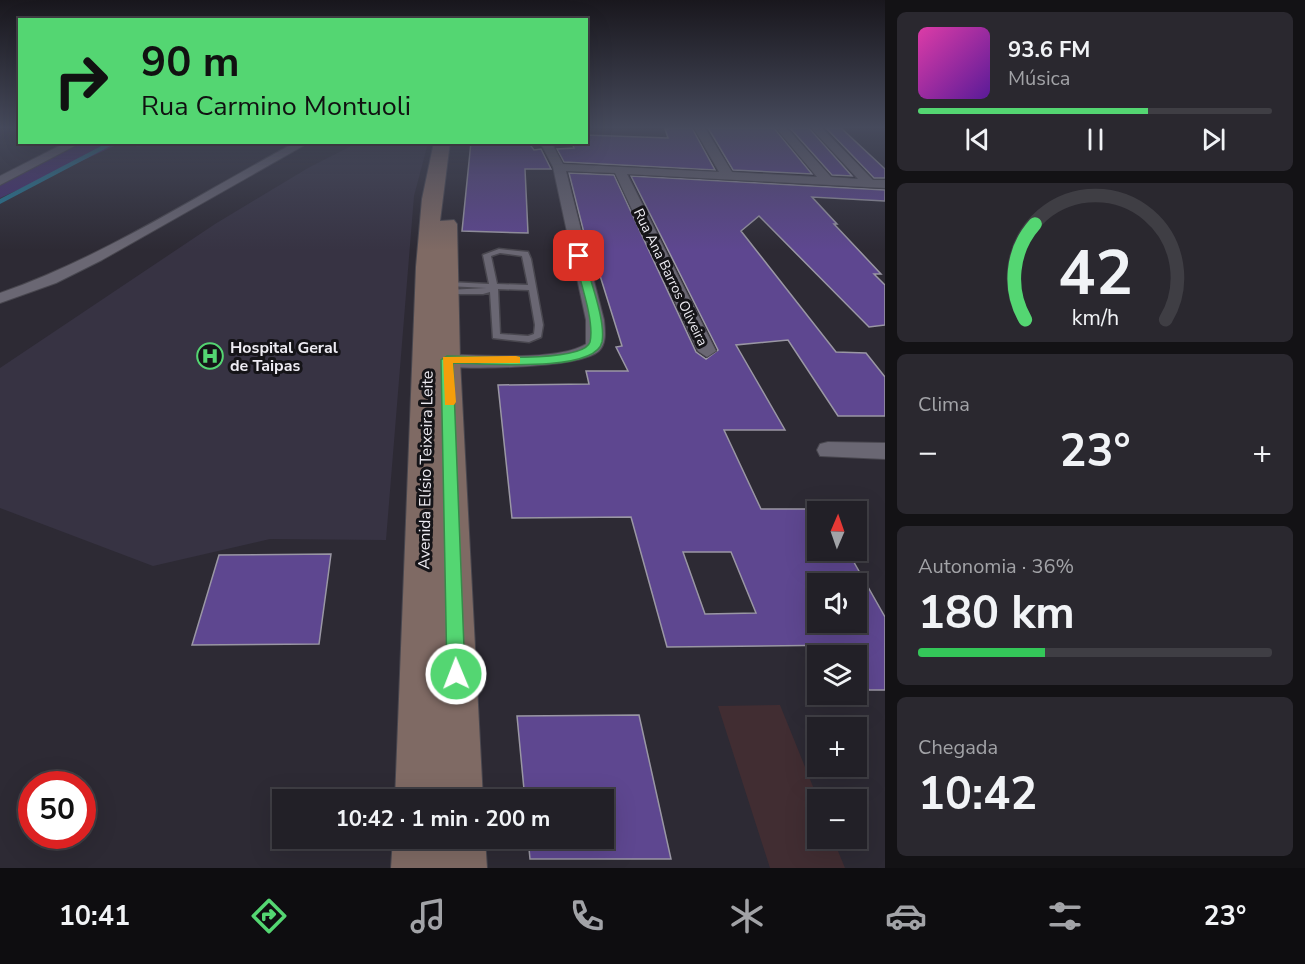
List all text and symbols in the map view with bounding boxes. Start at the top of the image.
text: 90 m [141,34,240,91]
text: 93.6 FM [1008,35,1090,65]
icon: right [42,42,120,120]
text: Música [1008,65,1070,92]
text: Rua Carmino Montuoli [141,88,411,125]
icon: previous [961,123,994,156]
icon: pause [1079,123,1112,156]
icon: next [1197,123,1230,156]
street label: Rua Ana Barros Oliveira [629,205,712,349]
pin [553,230,604,281]
text: 42 [1058,231,1132,316]
icon: arrive [562,239,595,272]
text: km/h [1071,303,1119,333]
place label: Hospital Geral de Taipas [230,337,338,377]
hospital icon: Hospital Geral de Taipas [195,341,225,371]
street label: Avenida Elísio Teixeira Leite [413,370,439,570]
text: Clima [918,391,970,418]
text: 23° [1059,421,1131,482]
text: − [918,430,938,475]
text: + [1252,430,1272,475]
north arrow [807,501,867,561]
map controls [807,501,867,849]
text: Autonomia · 36% [918,553,1074,580]
button: sound [807,573,867,633]
text: 180 km [918,583,1075,644]
position arrow [424,642,488,706]
button: layers [807,645,867,705]
button: + [807,717,867,777]
text: Chegada [918,734,998,761]
text: 10:42 [918,764,1037,825]
speed limit sign: 50 [18,771,96,849]
button: − [807,789,867,849]
text: 10:42 · 1 min · 200 m [336,804,550,834]
icon: directions [248,895,290,937]
icon: music [407,895,449,937]
icon: phone [566,895,608,937]
icon: climate [726,895,768,937]
icon: car [885,895,927,937]
icon: filters [1044,895,1086,937]
text: 10:41 [59,898,130,935]
text: 23° [1204,898,1246,935]

